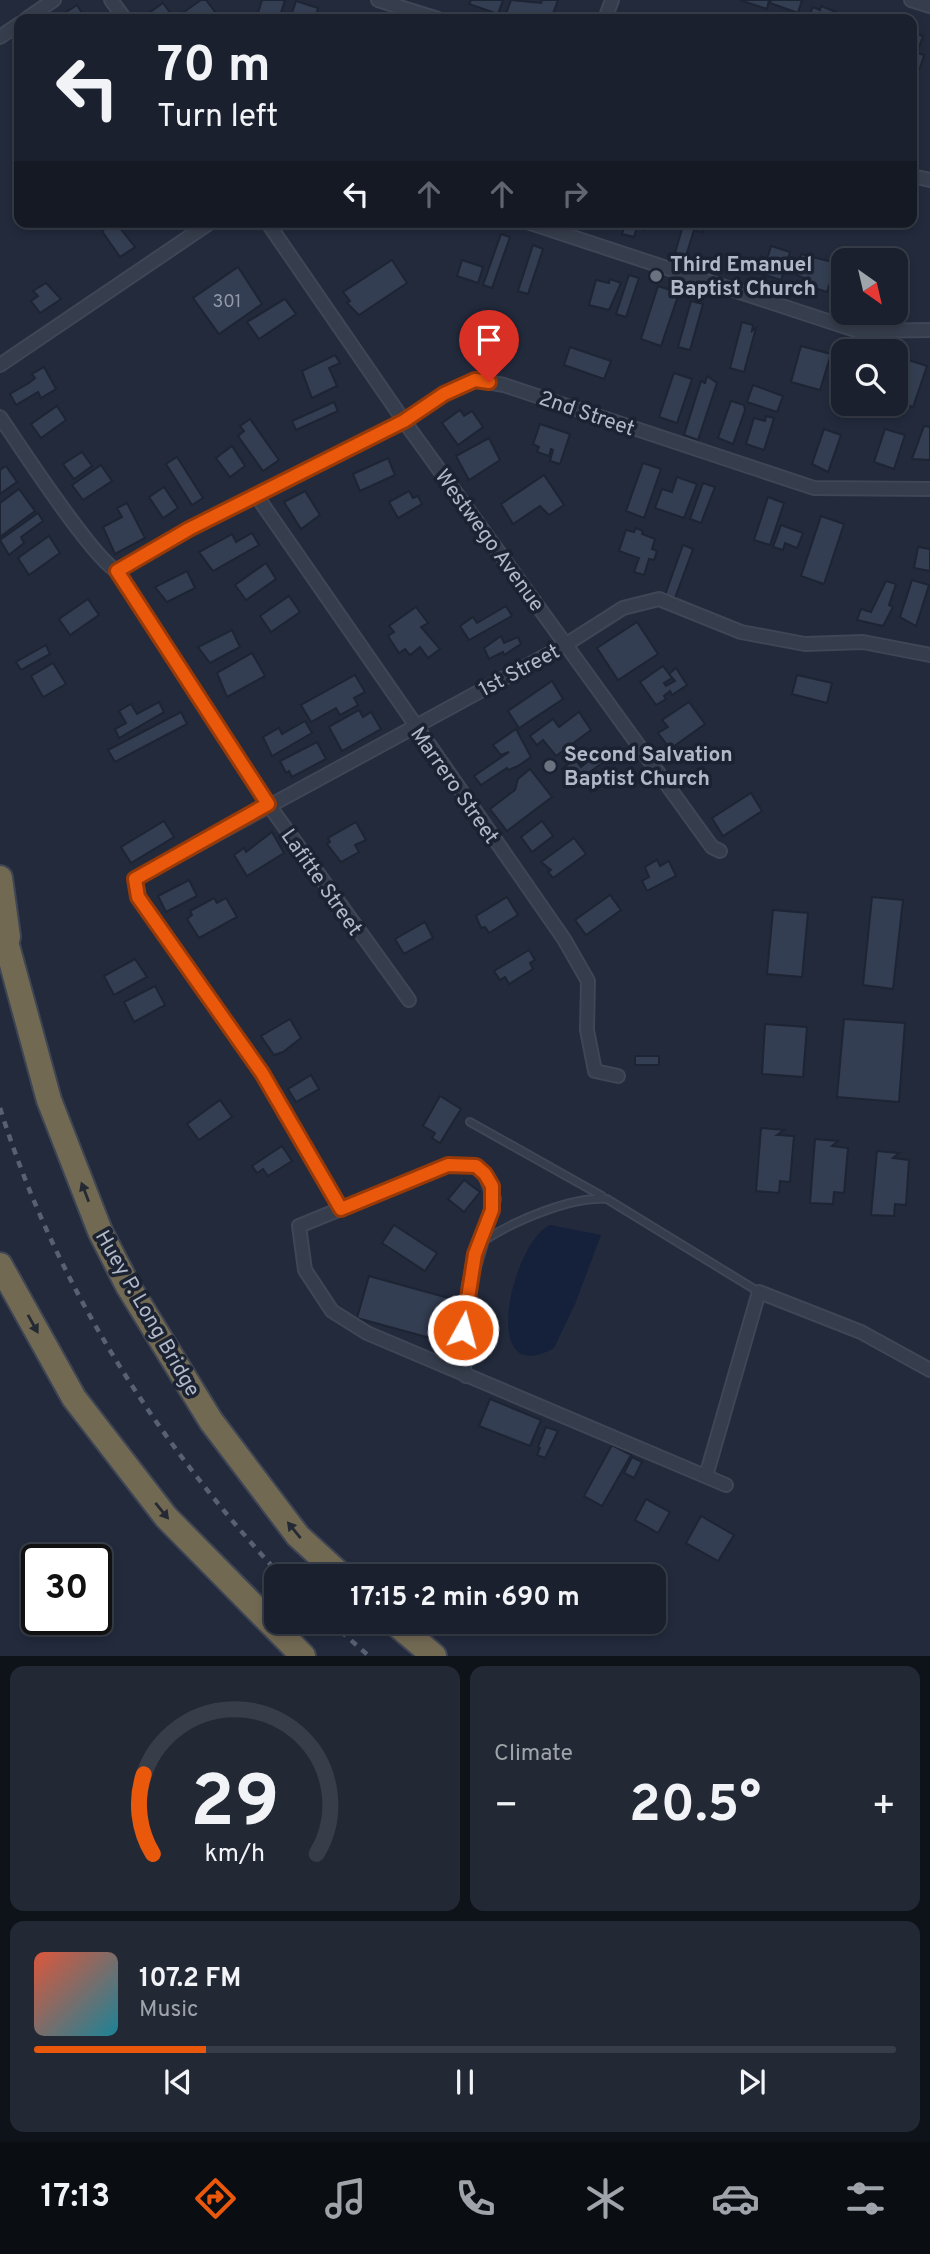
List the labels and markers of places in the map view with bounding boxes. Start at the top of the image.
place label: Third Emanuel Baptist Church [670,252,816,303]
marker: Third Emanuel Baptist Church [648,268,664,284]
pin [459,310,519,382]
place label: Second Salvation Baptist Church [564,742,733,793]
marker: Second Salvation Baptist Church [542,758,558,774]

